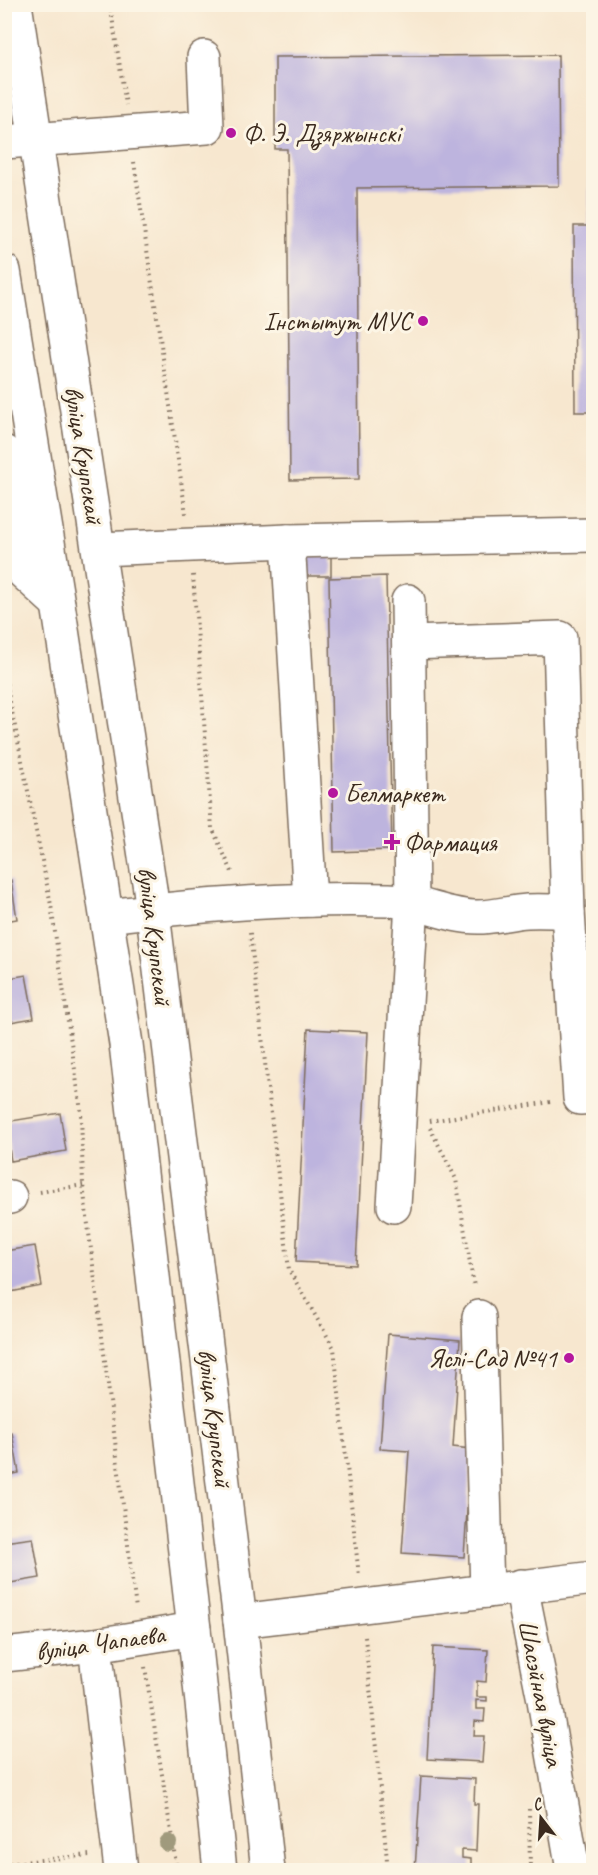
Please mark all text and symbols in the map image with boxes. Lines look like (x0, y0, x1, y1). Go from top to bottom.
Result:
place label: Ф. Э. Дзяржынскі (243, 117, 403, 151)
marker: Ф. Э. Дзяржынскі (224, 126, 238, 140)
place label: Інстытут МУС (264, 305, 414, 338)
marker: Інстытут МУС (416, 314, 430, 328)
street label: вуліца Крупскай (57, 384, 112, 528)
place label: Белмаркет (345, 777, 447, 810)
marker: Белмаркет (326, 786, 340, 800)
place label: Фармация (404, 826, 498, 859)
marker: Фармация (385, 835, 399, 849)
street label: вуліца Крупскай (130, 865, 180, 1009)
place label: Яслі-Сад №41 (428, 1342, 558, 1375)
street label: вуліца Крупскай (190, 1347, 240, 1491)
marker: Яслі-Сад №41 (562, 1351, 576, 1365)
street label: вуліца Чапаева (33, 1617, 168, 1668)
street label: Шасэйная вуліца (511, 1617, 572, 1771)
north arrow (511, 1788, 571, 1848)
text: С (530, 1793, 546, 1815)

